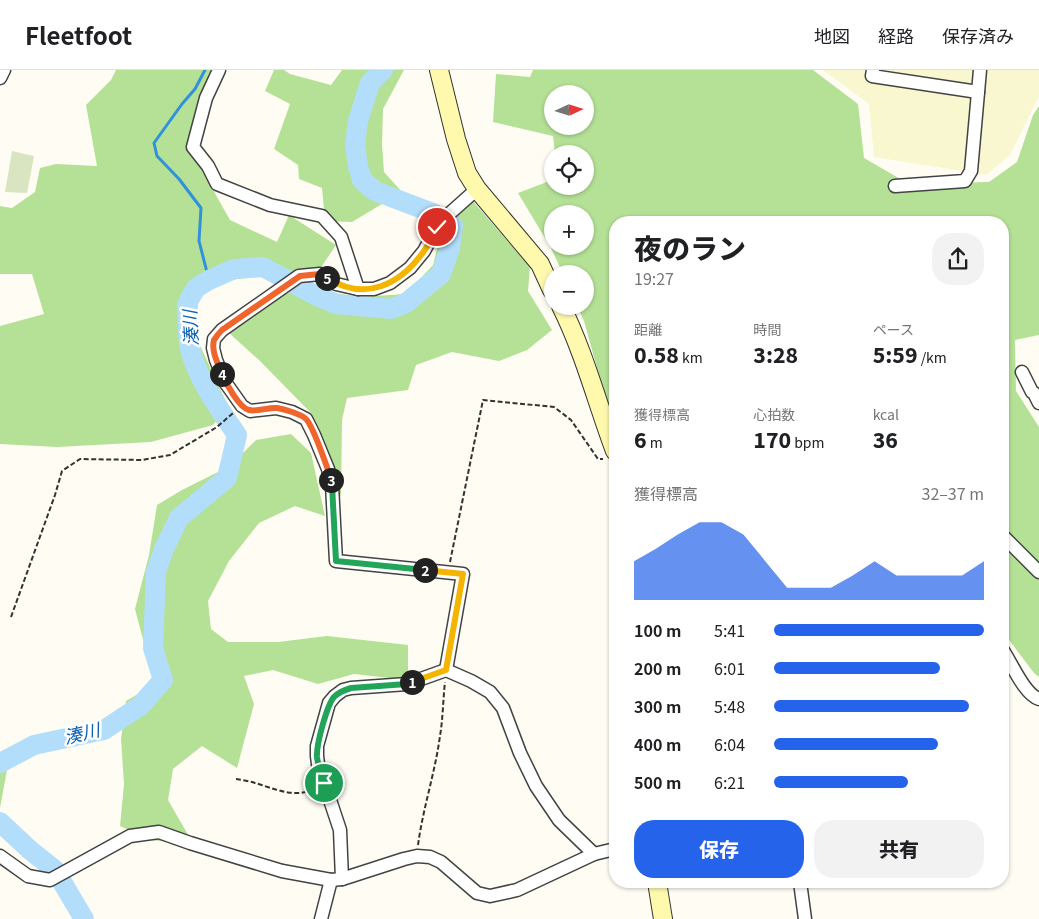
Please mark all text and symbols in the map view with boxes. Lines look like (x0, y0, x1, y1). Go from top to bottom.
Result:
text: Fleetfoot (25, 17, 132, 52)
text: 地図 (814, 22, 850, 48)
text: 経路 (878, 22, 914, 48)
text: 保存済み (942, 22, 1014, 48)
north arrow (544, 85, 594, 135)
map controls (544, 85, 594, 315)
button: locate (544, 145, 594, 195)
button: + (544, 205, 594, 255)
pin (416, 206, 458, 248)
icon: check (423, 213, 451, 241)
text: 夜のラン (634, 227, 746, 267)
button: share (932, 233, 984, 285)
button: − (544, 265, 594, 315)
pin: 5 (314, 266, 340, 290)
text: 19:27 (634, 266, 674, 290)
text: 5 (323, 268, 332, 288)
water label: 湊川 (175, 307, 203, 347)
text: 距離 (634, 319, 662, 339)
text: 時間 (753, 319, 781, 339)
text: ペース (873, 319, 914, 339)
text: 0.58 (634, 339, 679, 369)
text: 3:28 (753, 339, 798, 369)
text: 5:59 (873, 339, 918, 369)
text: km (679, 347, 703, 367)
text: /km (918, 347, 947, 367)
pin: 4 (210, 362, 234, 386)
text: 4 (218, 364, 227, 384)
text: 獲得標高 (634, 404, 690, 424)
text: 心拍数 (753, 404, 795, 424)
text: kcal (873, 404, 899, 424)
text: 6 (634, 424, 647, 454)
text: 170 (753, 424, 791, 454)
text: 36 (873, 424, 898, 454)
text: m (647, 432, 663, 452)
text: bpm (791, 432, 825, 452)
pin: 3 (318, 468, 344, 492)
text: 3 (327, 470, 336, 490)
text: 獲得標高 (634, 481, 698, 505)
text: 32–37 m (922, 481, 984, 505)
pin: 2 (412, 558, 438, 582)
text: 2 (421, 560, 430, 580)
text: 100 m (634, 618, 681, 642)
text: 5:41 (714, 618, 745, 642)
text: 200 m (634, 656, 681, 680)
text: 6:01 (714, 656, 745, 680)
pin: 1 (400, 670, 424, 694)
text: 1 (408, 672, 417, 692)
text: 300 m (634, 694, 681, 718)
text: 5:48 (714, 694, 745, 718)
water label: 湊川 (61, 715, 104, 749)
text: 400 m (634, 732, 681, 756)
text: 6:04 (714, 732, 745, 756)
pin (303, 762, 345, 804)
icon: arrive (310, 769, 338, 797)
text: 500 m (634, 770, 681, 794)
text: 6:21 (714, 770, 745, 794)
button: 保存 (634, 820, 804, 878)
button: 共有 (814, 820, 984, 878)

